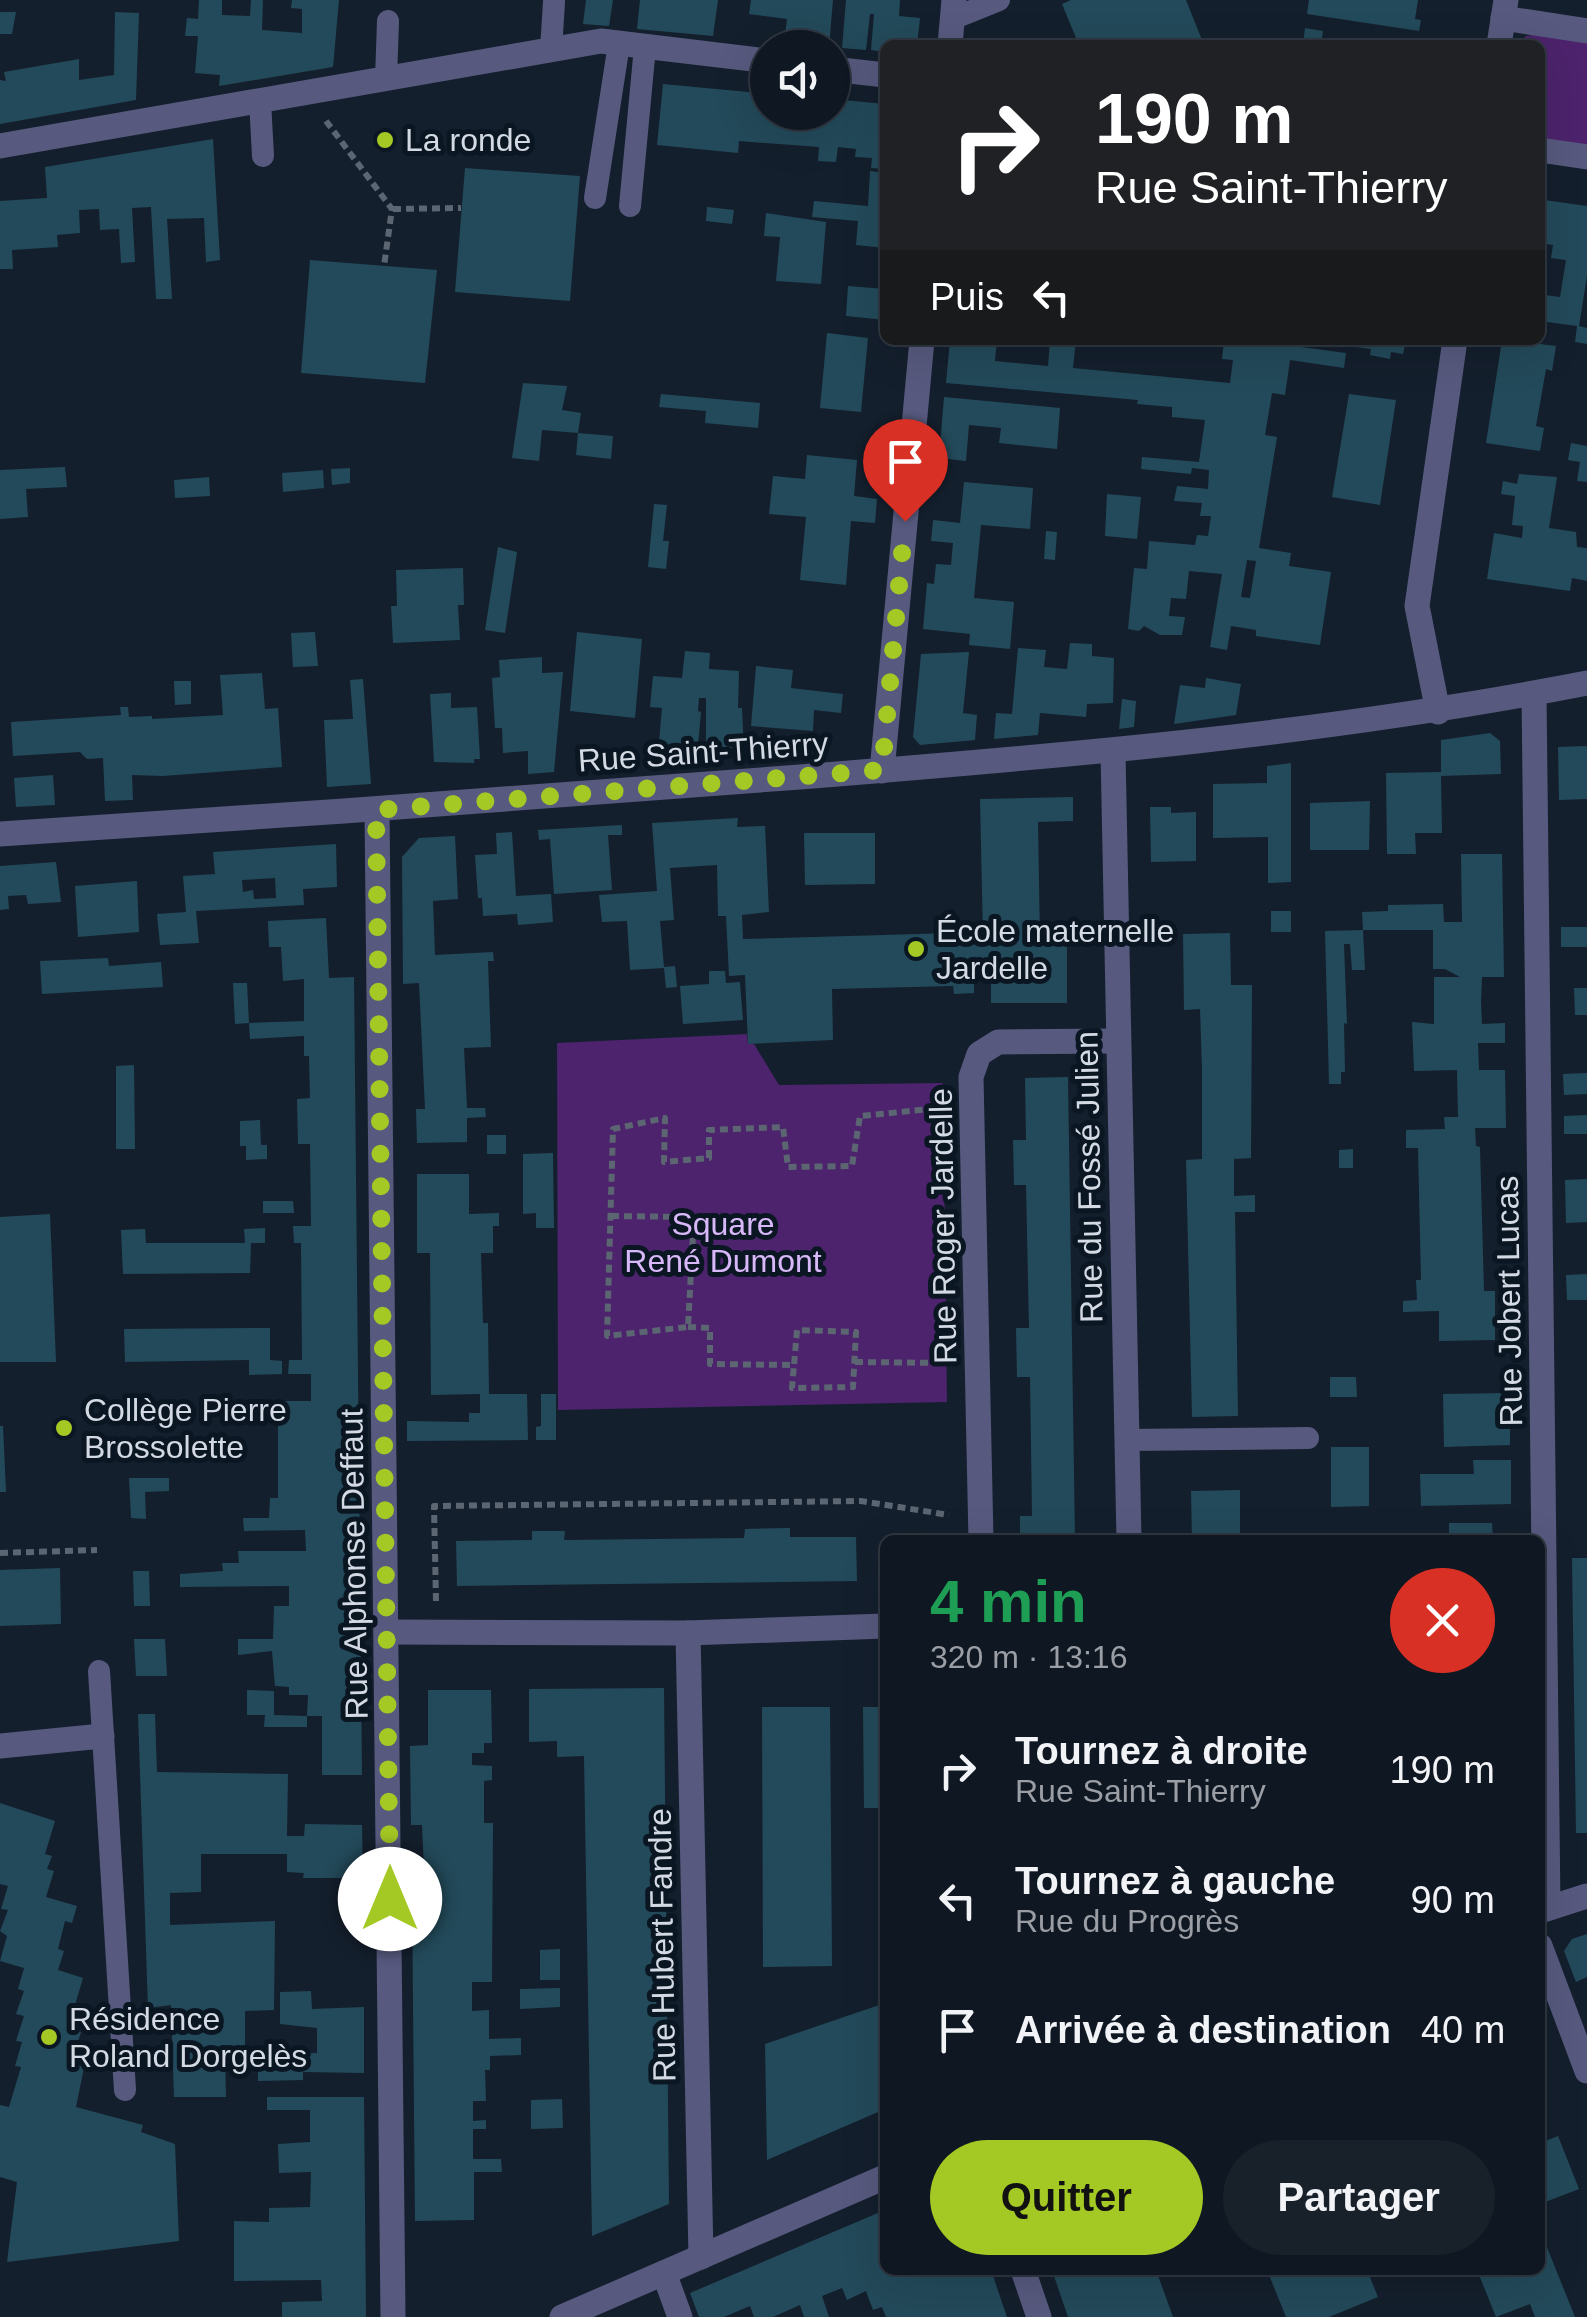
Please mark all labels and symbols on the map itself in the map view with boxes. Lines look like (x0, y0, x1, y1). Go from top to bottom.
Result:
place label: La ronde (405, 122, 531, 158)
marker: La ronde (374, 129, 396, 151)
pin (863, 419, 948, 522)
street label: Rue Saint-Thierry (577, 725, 829, 779)
place label: École maternelle Jardelle (936, 913, 1174, 986)
marker: École maternelle Jardelle (905, 938, 927, 960)
street label: Rue du Fossé Julien (1068, 1031, 1110, 1323)
street label: Rue Roger Jardelle (923, 1088, 963, 1364)
street label: Rue Jobert Lucas (1489, 1175, 1529, 1427)
park label: Square René Dumont (624, 1206, 822, 1279)
place label: Collège Pierre Brossolette (84, 1392, 287, 1465)
street label: Rue Alphonse Deffaut (333, 1408, 375, 1720)
marker: Collège Pierre Brossolette (53, 1417, 75, 1439)
street label: Rue Hubert Fandre (642, 1808, 682, 2082)
position arrow (338, 1847, 442, 1951)
place label: Résidence Roland Dorgelès (69, 2001, 307, 2074)
marker: Résidence Roland Dorgelès (38, 2026, 60, 2048)

